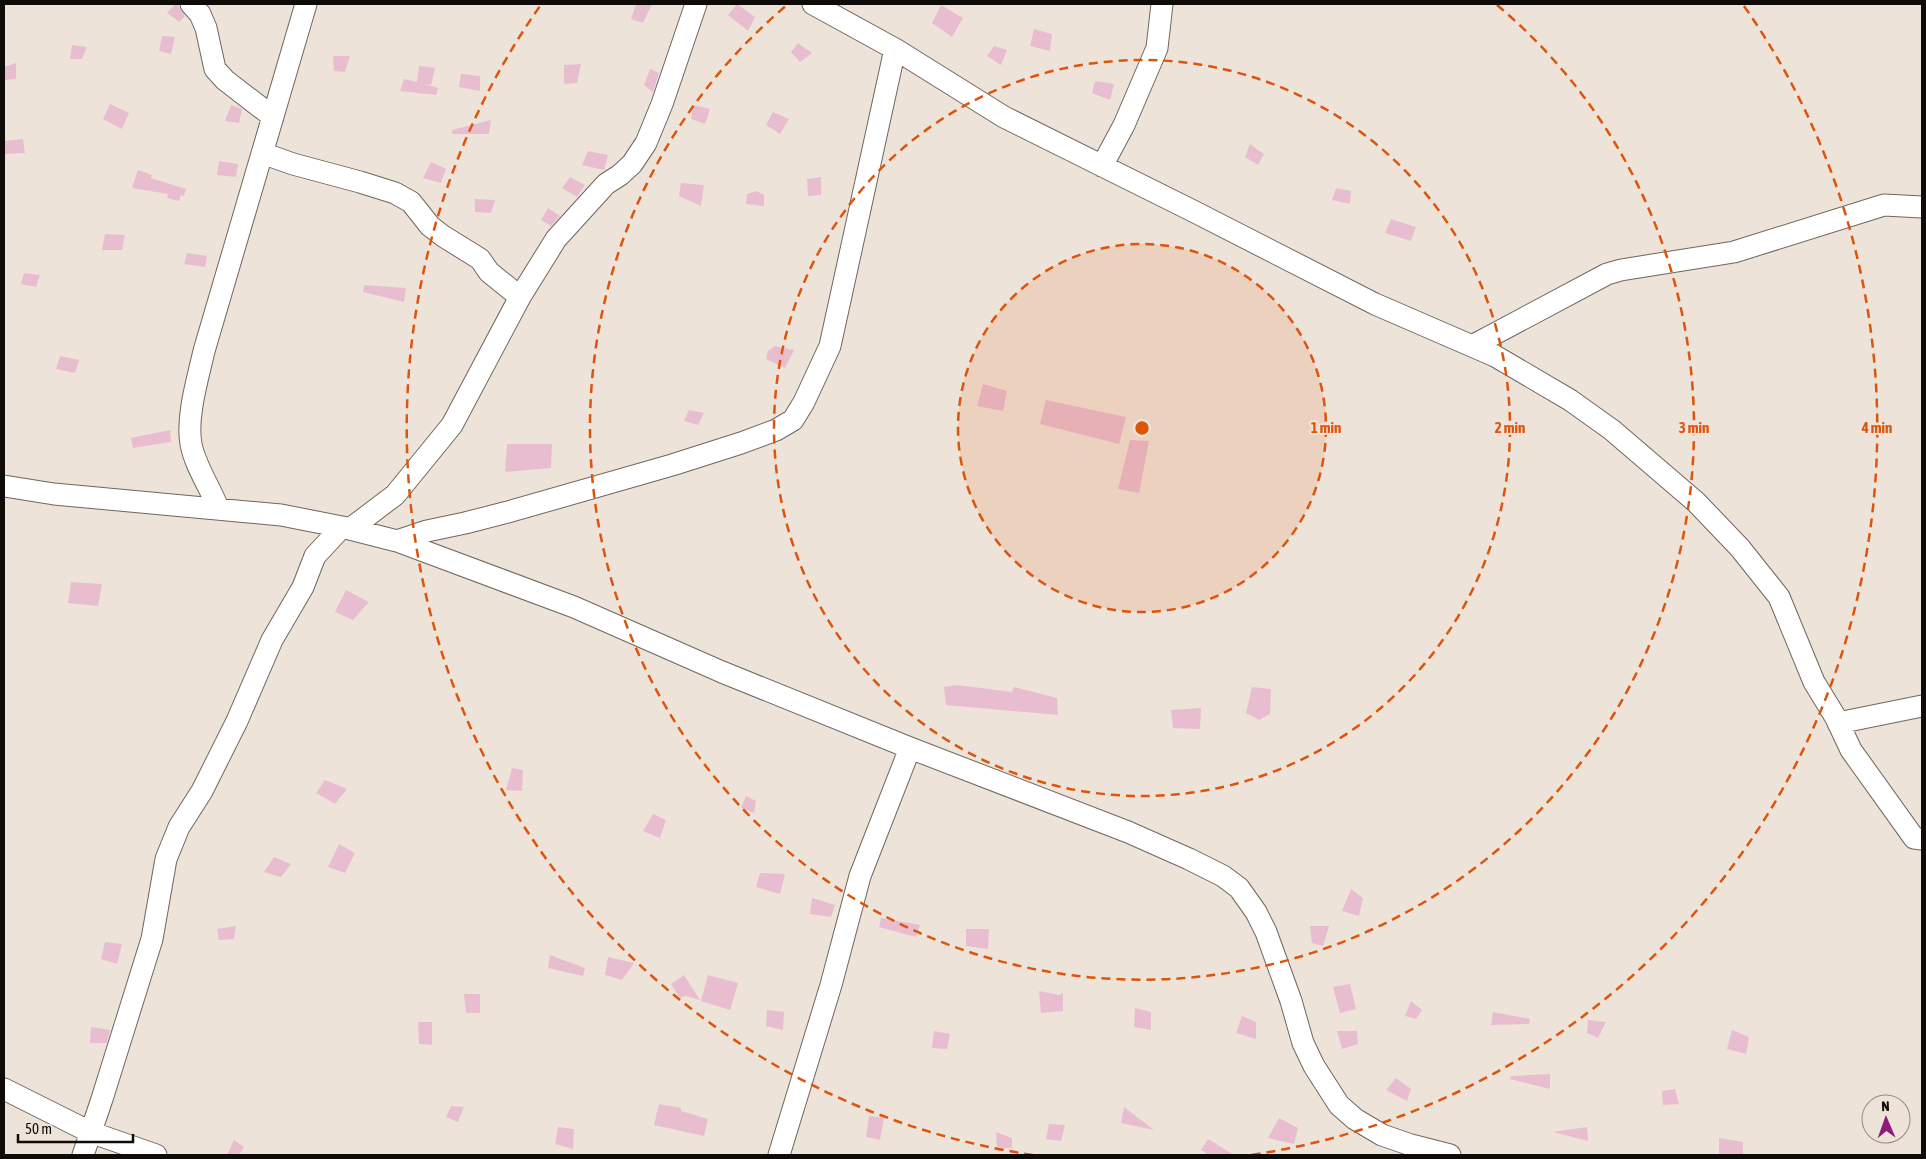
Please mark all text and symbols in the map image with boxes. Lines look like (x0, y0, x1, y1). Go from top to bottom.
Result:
centre of rings (1133, 419, 1151, 437)
text: 1 min (1311, 419, 1341, 436)
text: 2 min (1495, 419, 1525, 436)
text: 3 min (1679, 419, 1709, 436)
text: 4 min (1861, 419, 1892, 436)
north arrow (1861, 1094, 1911, 1144)
text: N (1881, 1098, 1890, 1114)
scale bar (18, 1112, 132, 1144)
text: 50 m (25, 1120, 52, 1137)

